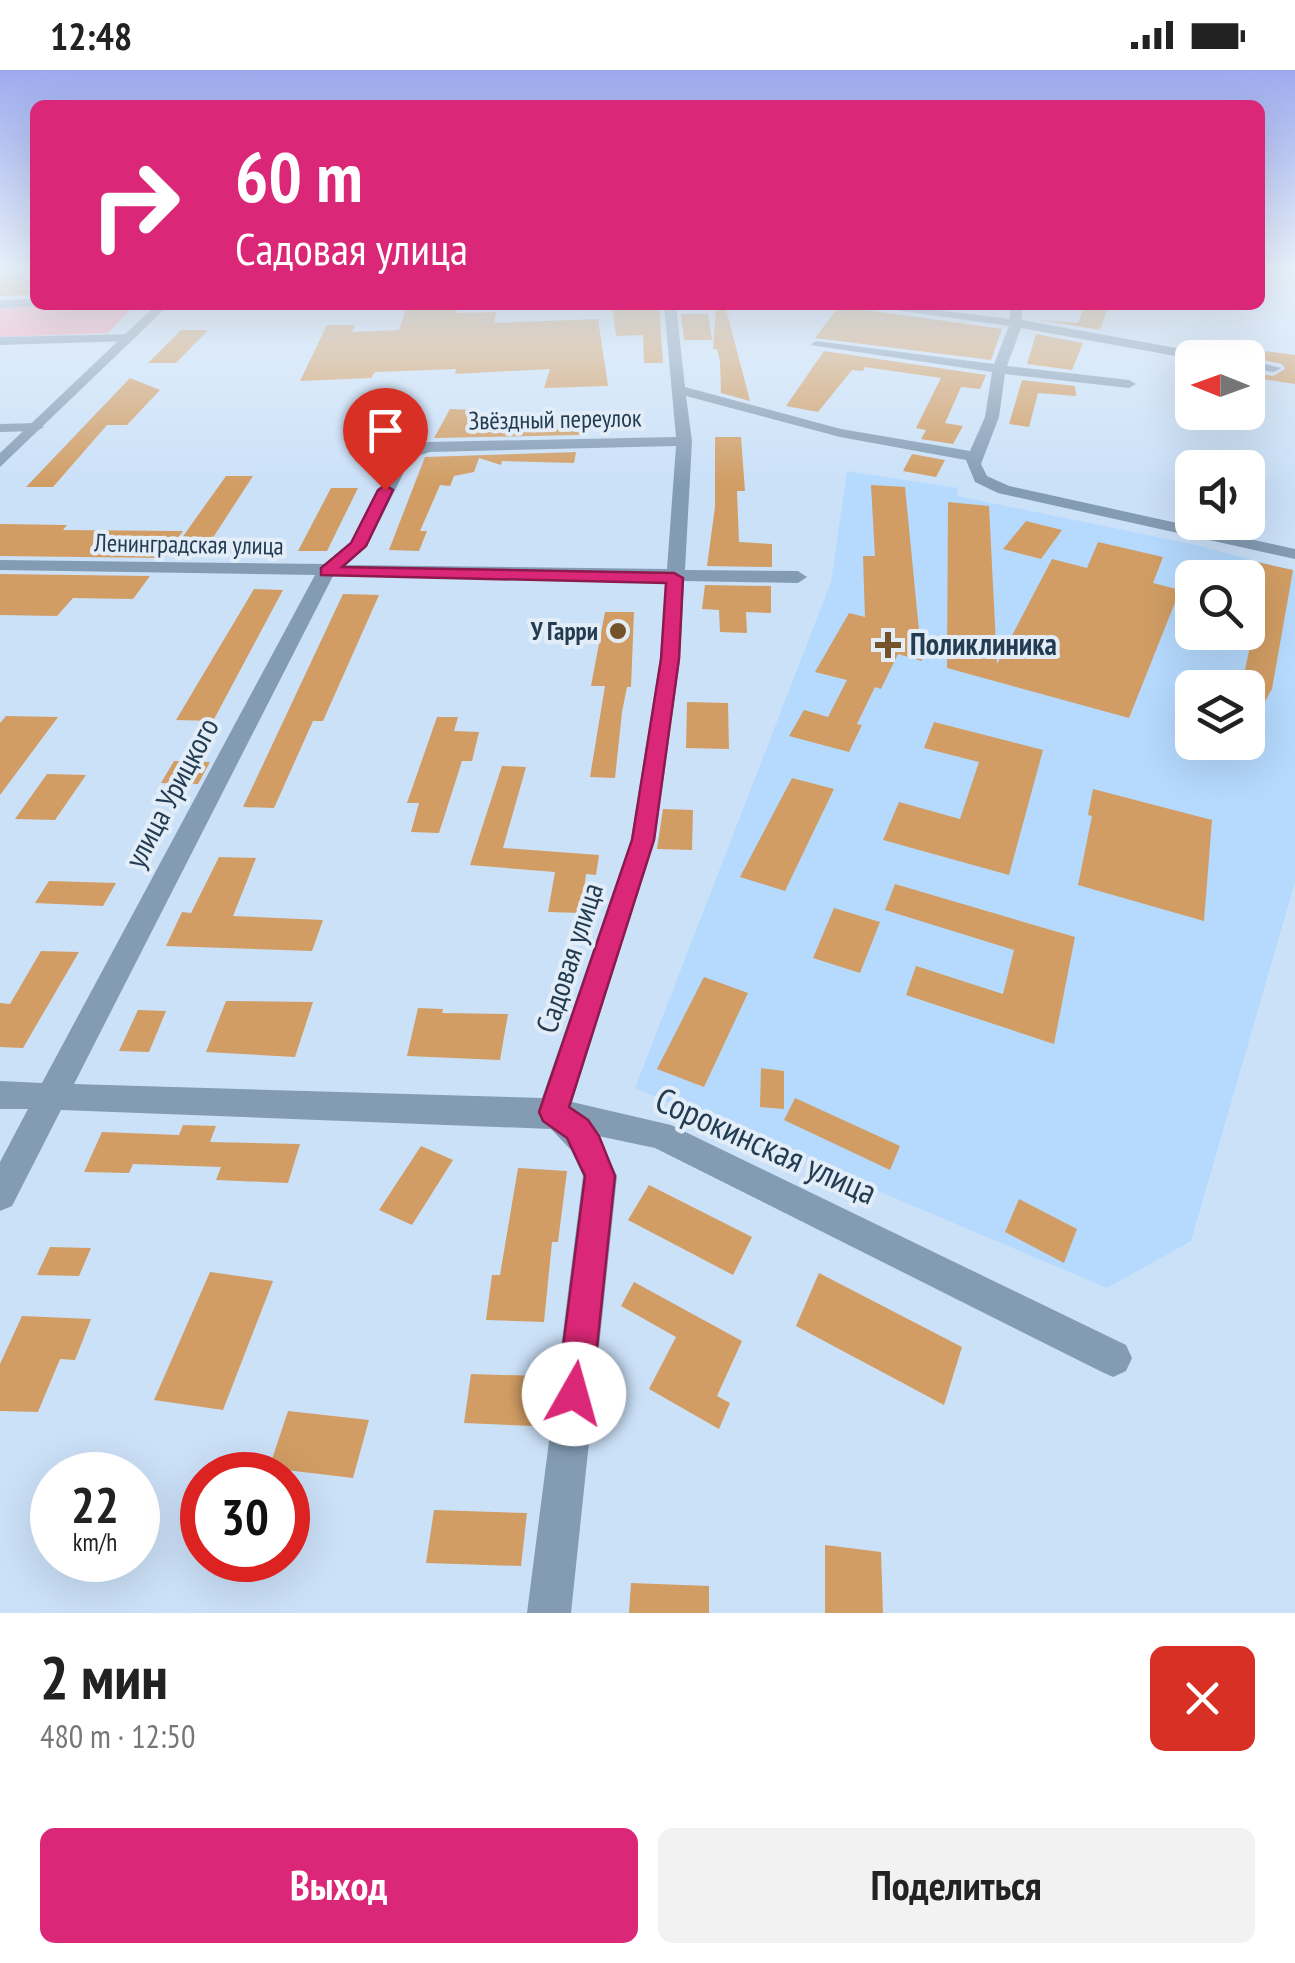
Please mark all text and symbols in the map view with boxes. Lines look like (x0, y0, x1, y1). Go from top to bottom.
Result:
text: 12:48 (50, 11, 132, 60)
text: 60 m (235, 131, 363, 221)
icon: right (70, 140, 200, 270)
text: Садовая улица (235, 219, 468, 277)
north arrow (1175, 340, 1265, 430)
map controls (1175, 340, 1265, 760)
pin (343, 388, 428, 491)
street label: Звёздный переулок (468, 401, 642, 437)
icon: arrive (358, 403, 413, 458)
button: sound (1175, 450, 1265, 540)
street label: Ленинградская улица (93, 526, 284, 562)
button: search (1175, 560, 1265, 650)
place label: У Гарри (530, 615, 598, 647)
marker: У Гарри (607, 620, 629, 642)
place label: Поликлиника (910, 624, 1057, 663)
marker: Поликлиника (875, 632, 901, 658)
button: layers (1175, 670, 1265, 760)
street label: улица Урицкого (115, 710, 227, 874)
street label: Садовая улица (526, 878, 611, 1037)
street label: Сорокинская улица (649, 1076, 884, 1214)
position arrow (522, 1342, 626, 1446)
speed limit sign: 30 (180, 1452, 310, 1582)
text: 22 (71, 1472, 119, 1537)
text: km/h (73, 1526, 117, 1558)
text: 2 мин (40, 1638, 168, 1716)
button: close (1150, 1646, 1255, 1751)
text: 480 m · 12:50 (40, 1715, 195, 1757)
button: Выход (40, 1828, 638, 1943)
button: Поделиться (658, 1828, 1255, 1943)

